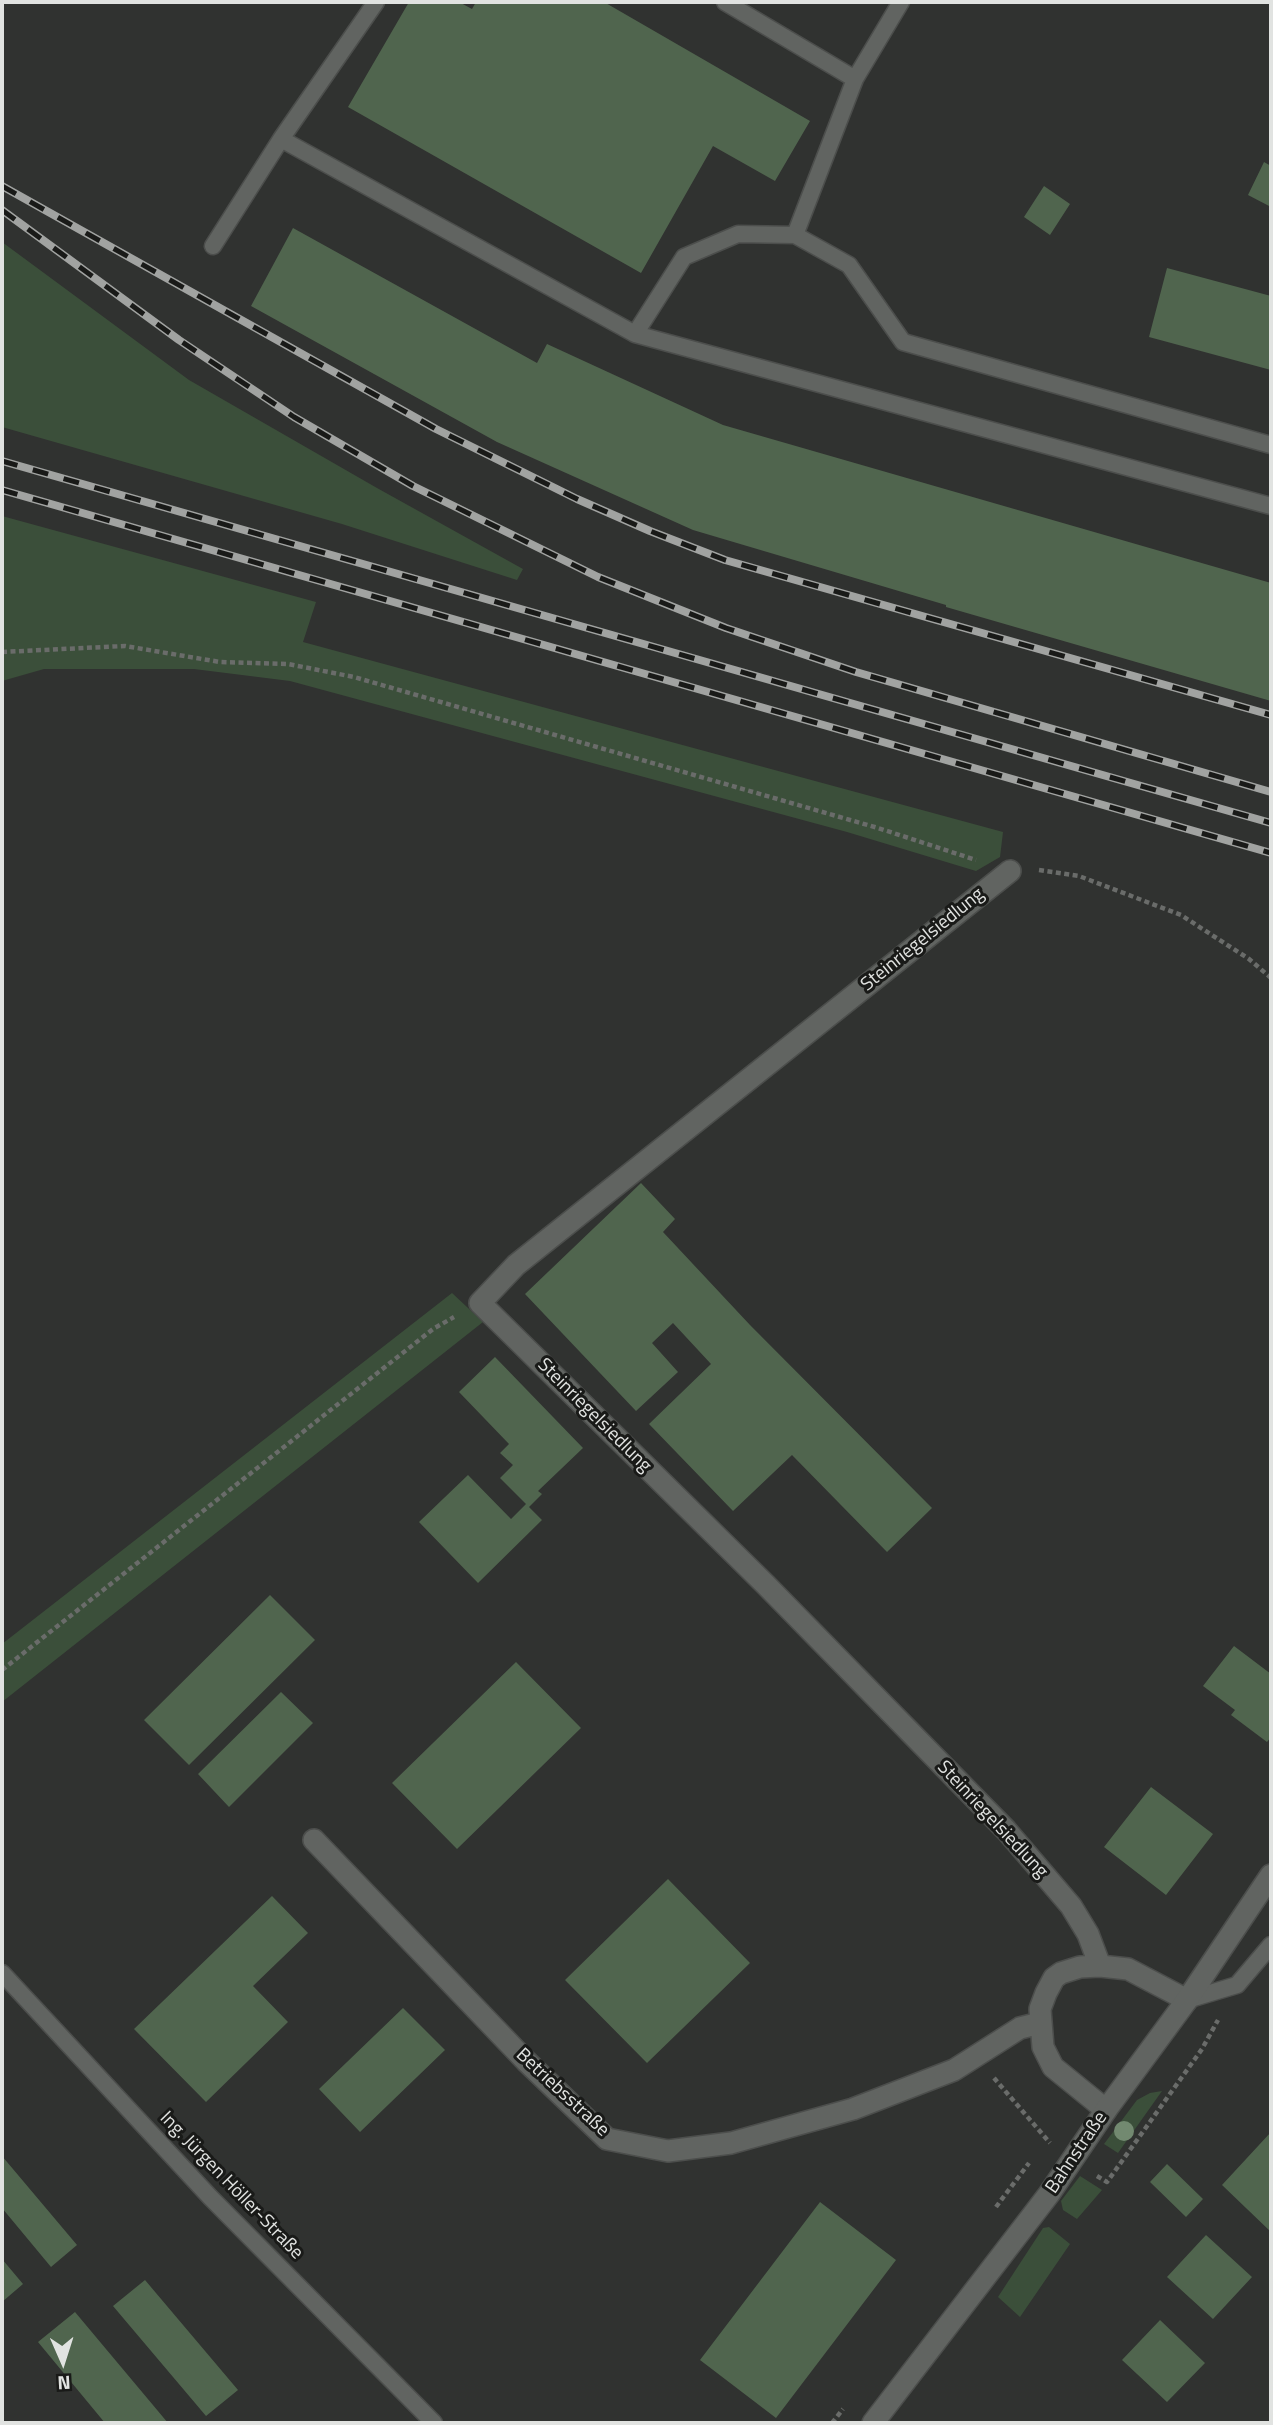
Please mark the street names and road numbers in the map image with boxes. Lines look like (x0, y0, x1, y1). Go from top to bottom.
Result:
street label: Steinriegelsiedlung (857, 883, 989, 997)
street label: Steinriegelsiedlung (532, 1354, 656, 1478)
street label: Steinriegelsiedlung (932, 1757, 1052, 1883)
street label: Betriebsstraße (511, 2044, 613, 2142)
street label: Ing. Jürgen Höller-Straße (154, 2107, 308, 2265)
street label: Bahnstraße (1041, 2108, 1113, 2198)

